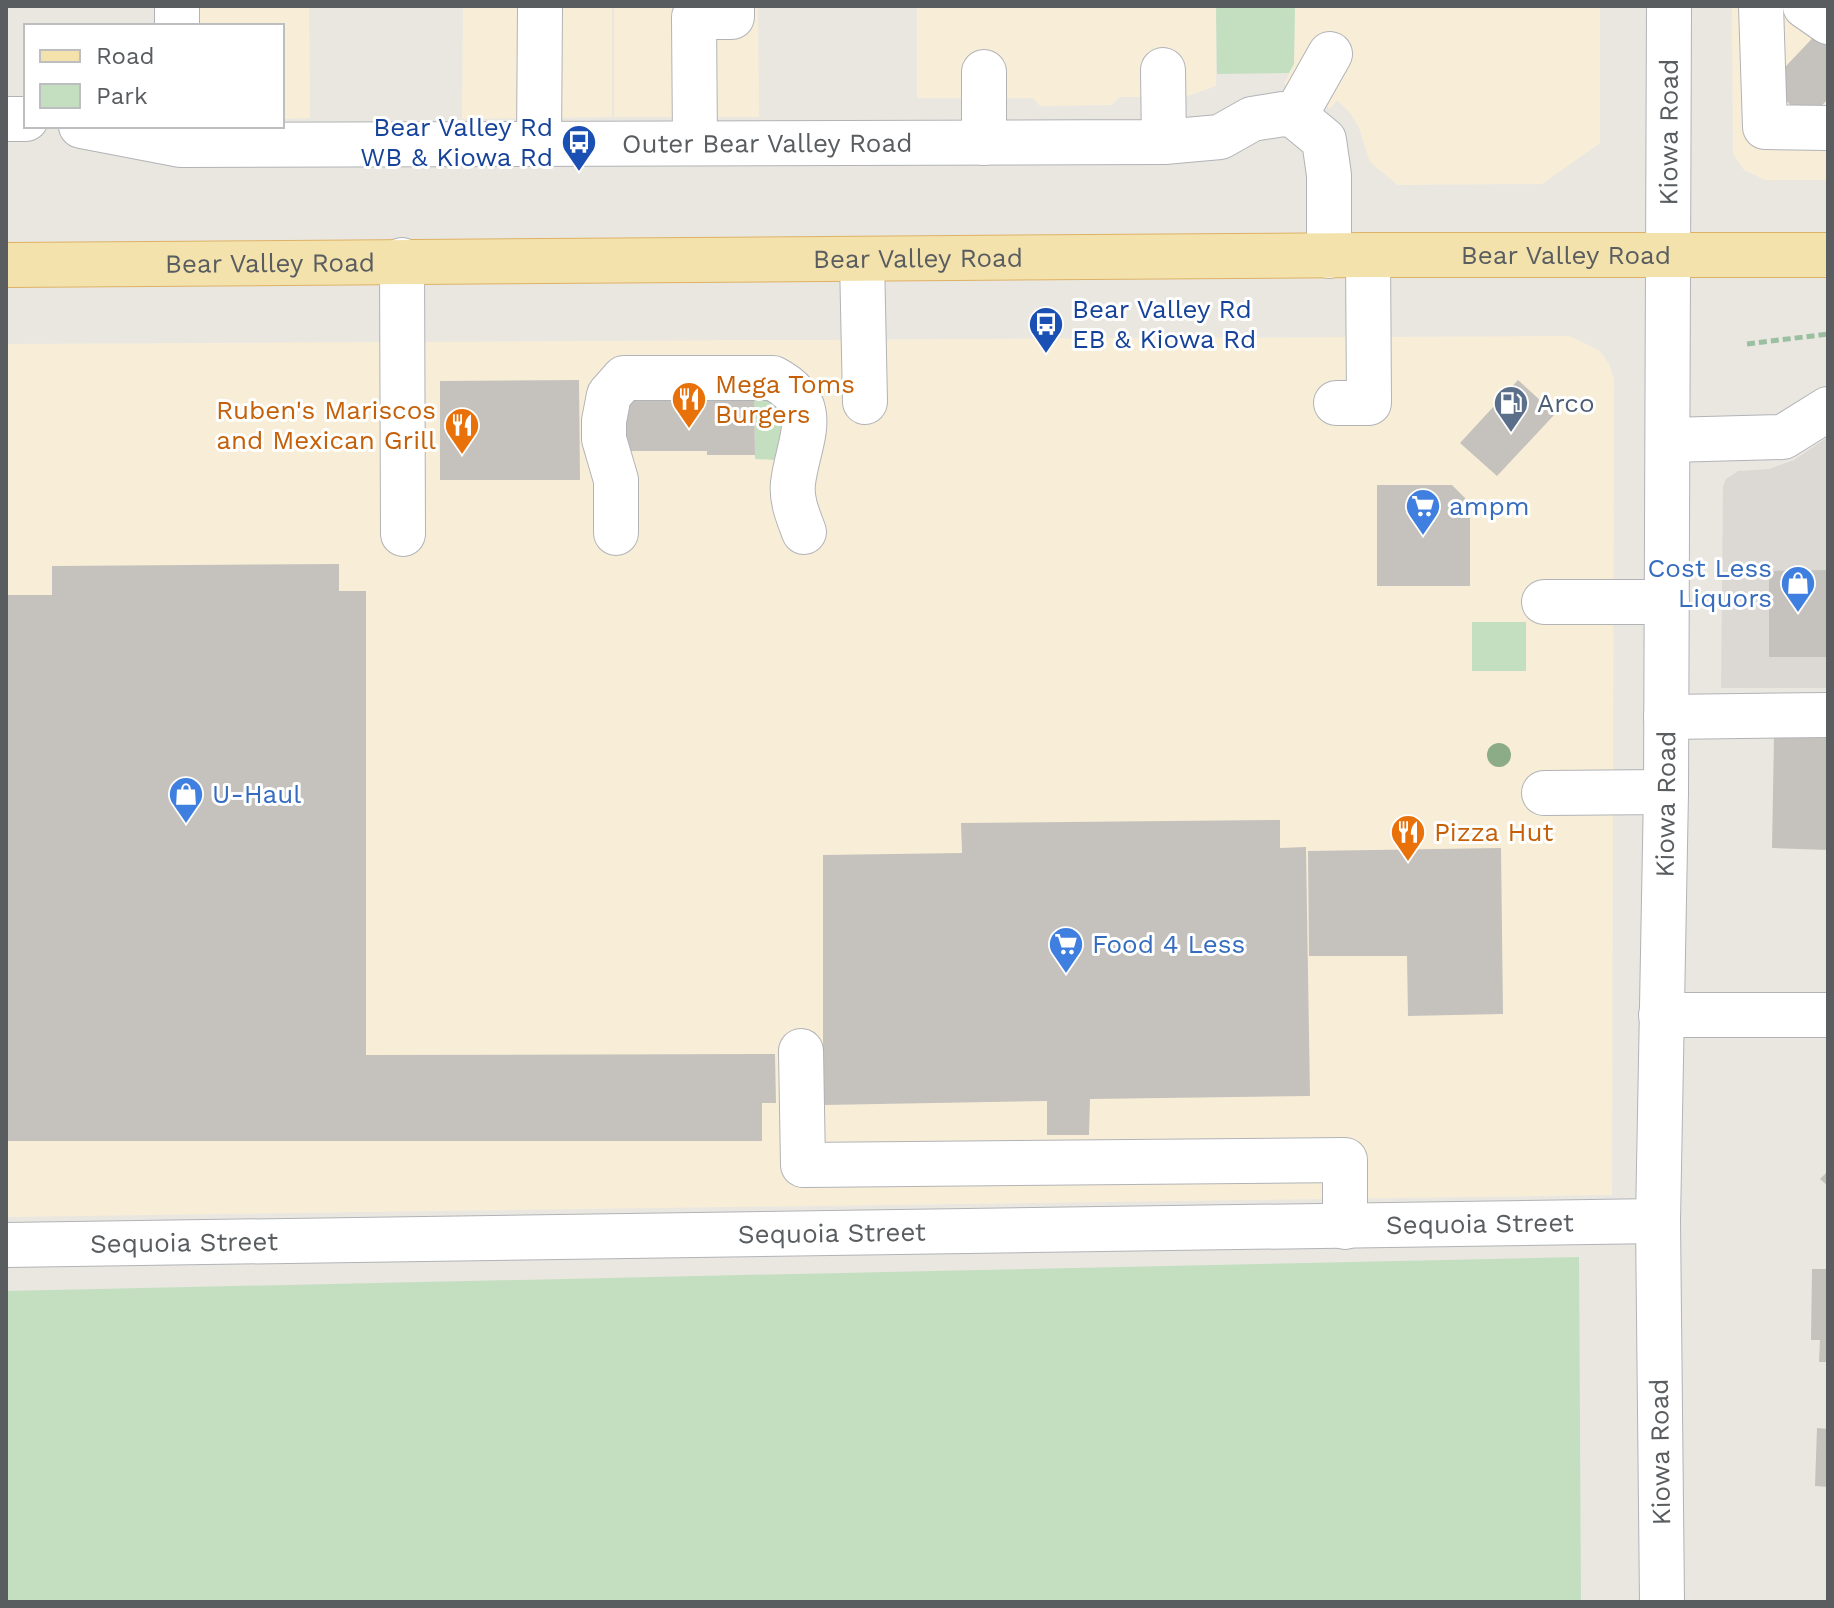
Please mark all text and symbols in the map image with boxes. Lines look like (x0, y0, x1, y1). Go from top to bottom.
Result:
legend (24, 24, 284, 128)
text: Road (96, 42, 155, 70)
street label: Kiowa Road (1653, 58, 1684, 206)
text: Park (96, 82, 148, 110)
place label: Bear Valley Rd WB & Kiowa Rd (360, 112, 553, 172)
bus stop icon: Bear Valley Rd WB & Kiowa Rd (560, 123, 598, 173)
street label: Outer Bear Valley Road (622, 128, 913, 159)
street label: Bear Valley Road (1461, 240, 1671, 270)
street label: Bear Valley Road (813, 243, 1023, 274)
street label: Bear Valley Road (165, 247, 375, 279)
place label: Bear Valley Rd EB & Kiowa Rd (1072, 294, 1256, 354)
bus stop icon: Bear Valley Rd EB & Kiowa Rd (1027, 305, 1065, 355)
place label: Mega Toms Burgers (715, 369, 855, 429)
restaurant icon: Mega Toms Burgers (670, 380, 708, 430)
fuel station icon: Arco (1492, 384, 1530, 434)
place label: Arco (1537, 388, 1595, 418)
place label: Ruben's Mariscos and Mexican Grill (216, 395, 436, 455)
restaurant icon: Ruben's Mariscos and Mexican Grill (443, 406, 481, 456)
supermarket icon: ampm (1404, 487, 1442, 537)
place label: ampm (1449, 491, 1530, 521)
place label: Cost Less Liquors (1648, 553, 1772, 613)
shop icon: Cost Less Liquors (1779, 564, 1817, 614)
street label: Kiowa Road (1649, 730, 1681, 878)
shop icon: U-Haul (167, 775, 205, 825)
place label: U-Haul (212, 779, 301, 809)
restaurant icon: Pizza Hut (1389, 813, 1427, 863)
place label: Pizza Hut (1434, 817, 1553, 847)
supermarket icon: Food 4 Less (1047, 925, 1085, 975)
place label: Food 4 Less (1092, 929, 1245, 959)
street label: Sequoia Street (1386, 1207, 1574, 1240)
street label: Sequoia Street (738, 1217, 926, 1249)
street label: Sequoia Street (90, 1226, 278, 1259)
street label: Kiowa Road (1644, 1378, 1676, 1526)

